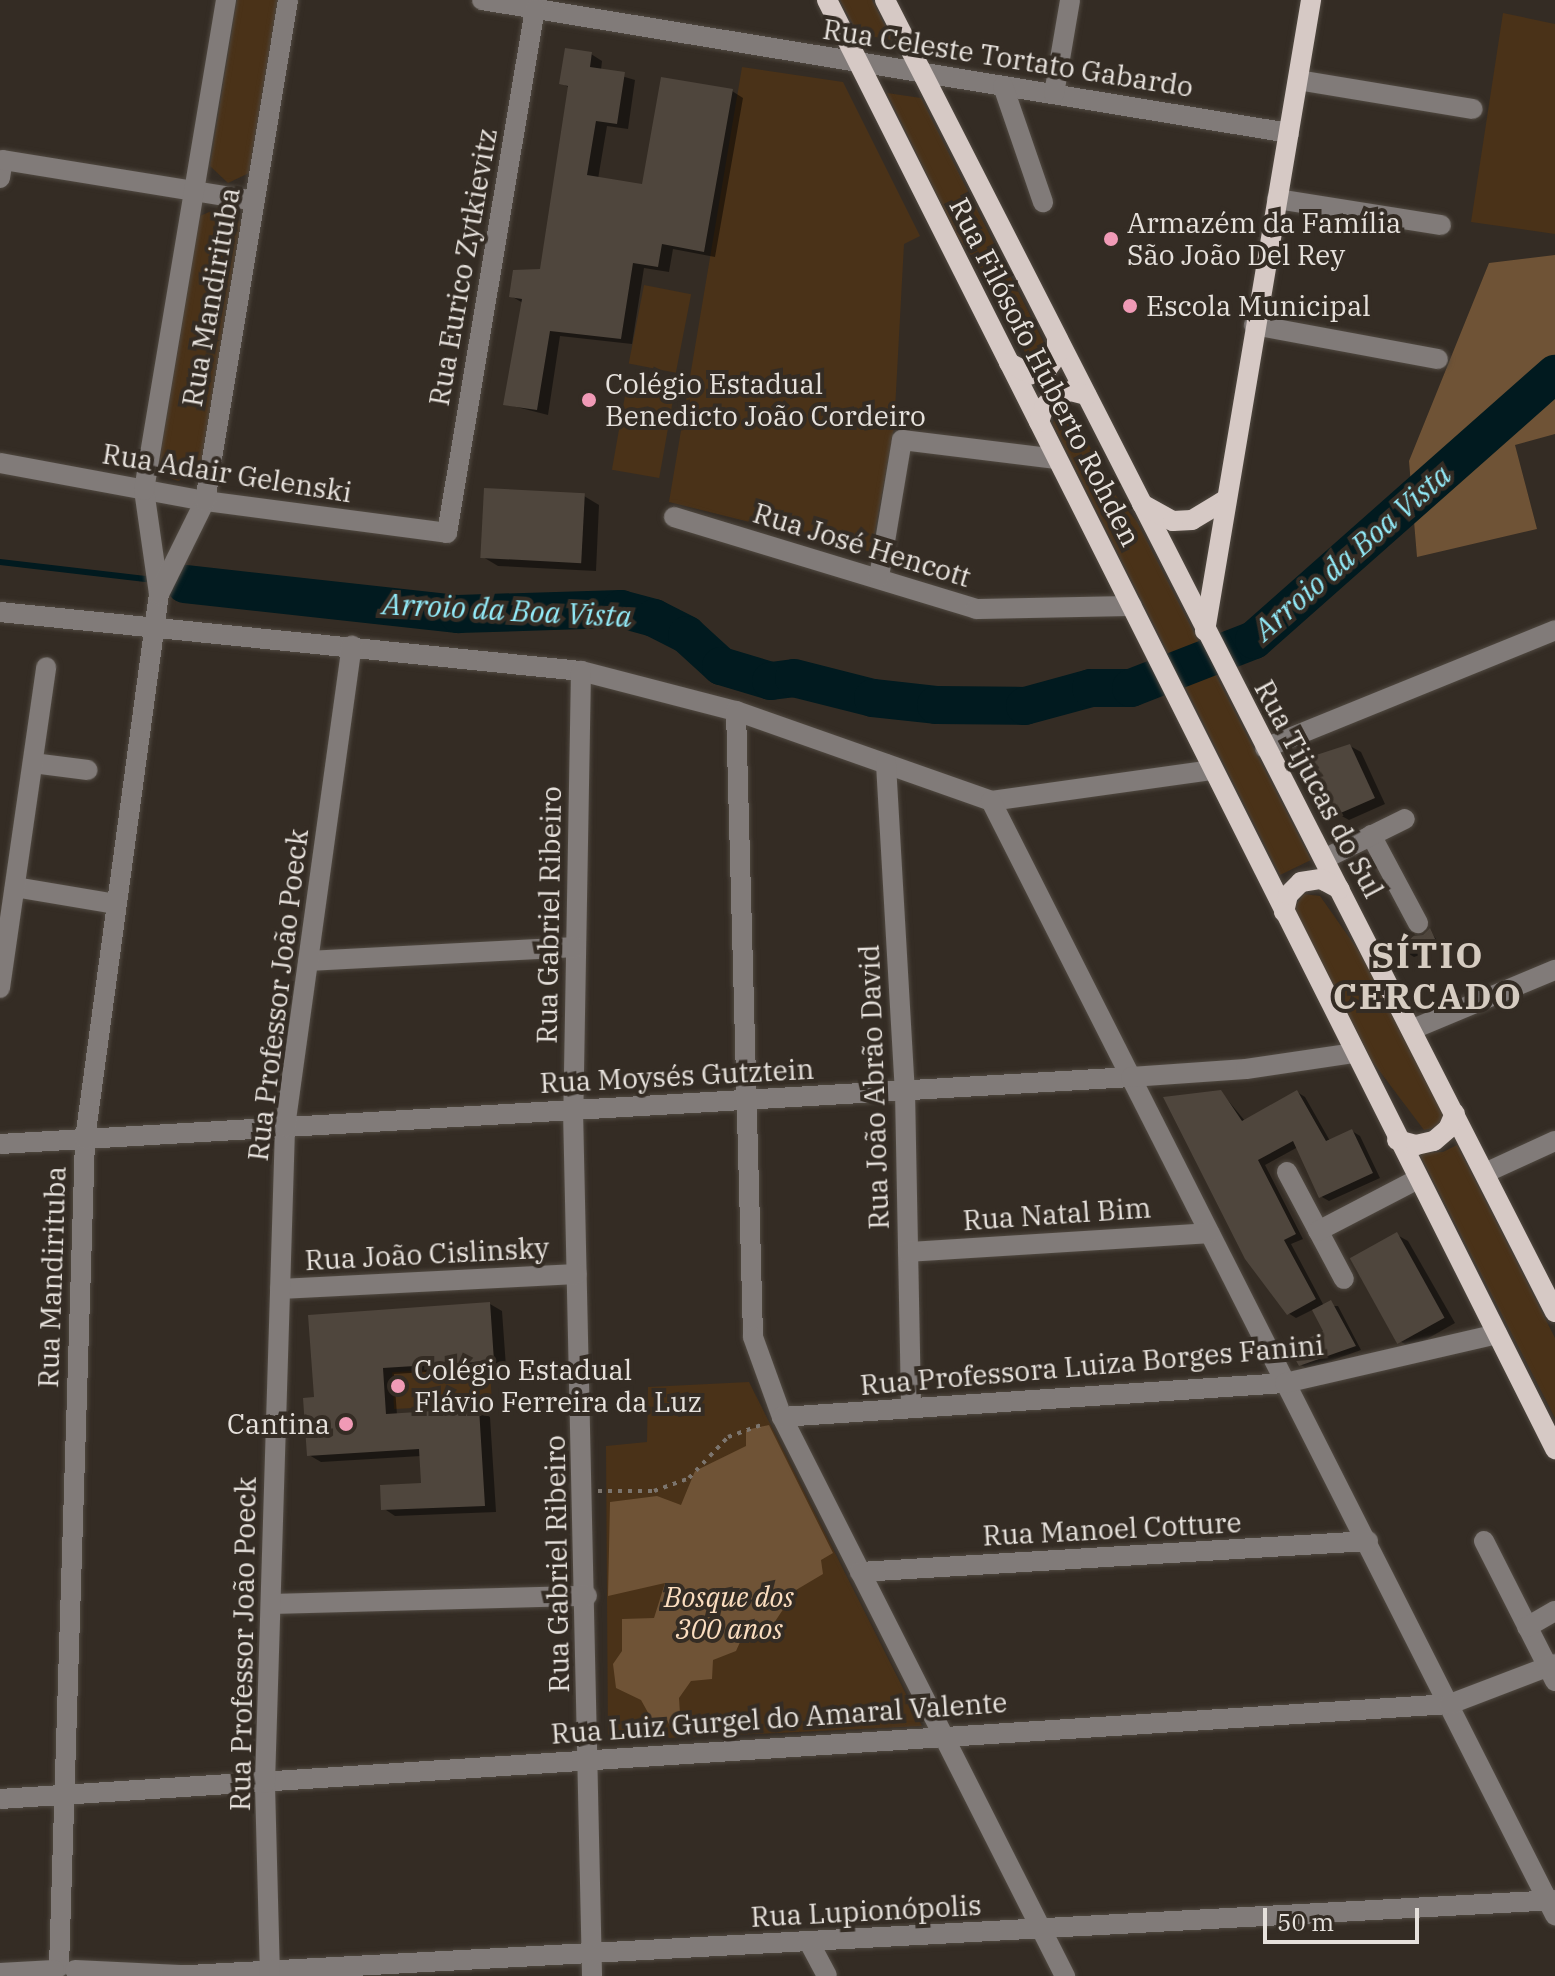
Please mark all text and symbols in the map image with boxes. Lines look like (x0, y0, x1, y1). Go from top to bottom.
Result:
street label: Rua Celeste Tortato Gabardo (820, 12, 1196, 104)
street label: Rua Eurico Zytkievitz (422, 126, 504, 408)
street label: Rua Mandirituba (175, 185, 247, 409)
street label: Rua Filósofo Huberto Rohden (942, 192, 1148, 552)
place label: Armazém da Família São João Del Rey (1127, 206, 1401, 272)
marker: Armazém da Família São João Del Rey (1102, 230, 1120, 248)
place label: Escola Municipal (1146, 289, 1371, 323)
marker: Escola Municipal (1121, 297, 1139, 315)
place label: Colégio Estadual Benedicto João Cordeiro (605, 367, 926, 433)
marker: Colégio Estadual Benedicto João Cordeiro (580, 391, 598, 409)
street label: Rua Adair Gelenski (100, 437, 354, 509)
water label: Arroio da Boa Vista (1246, 456, 1458, 648)
street label: Rua José Hencott (749, 496, 975, 594)
water label: Arroio da Boa Vista (381, 585, 633, 635)
street label: Rua Tijucas do Sul (1247, 674, 1391, 904)
street label: Rua Gabriel Ribeiro (530, 786, 568, 1044)
street label: Rua Professor João Poeck (241, 827, 315, 1163)
district label: SÍTIO CERCADO (1333, 932, 1523, 1017)
street label: Rua João Abrão David (852, 944, 896, 1230)
street label: Rua Moysés Gutztein (539, 1052, 815, 1100)
street label: Rua Mandirituba (31, 1165, 73, 1389)
street label: Rua Natal Bim (962, 1191, 1152, 1237)
street label: Rua João Cislinsky (304, 1231, 550, 1277)
street label: Rua Professora Luiza Borges Fanini (859, 1328, 1325, 1402)
place label: Colégio Estadual Flávio Ferreira da Luz (414, 1353, 702, 1419)
marker: Colégio Estadual Flávio Ferreira da Luz (389, 1377, 407, 1395)
place label: Cantina (227, 1407, 330, 1441)
marker: Cantina (337, 1415, 355, 1433)
street label: Rua Gabriel Ribeiro (538, 1435, 576, 1693)
street label: Rua Professor João Poeck (223, 1477, 263, 1811)
street label: Rua Manoel Cotture (982, 1505, 1242, 1553)
park label: Bosque dos 300 anos (664, 1580, 794, 1646)
street label: Rua Luiz Gurgel do Amaral Valente (550, 1685, 1008, 1751)
street label: Rua Lupionópolis (750, 1888, 982, 1934)
scale bar (1267, 1892, 1423, 1942)
text: 50 m (1277, 1906, 1334, 1938)

